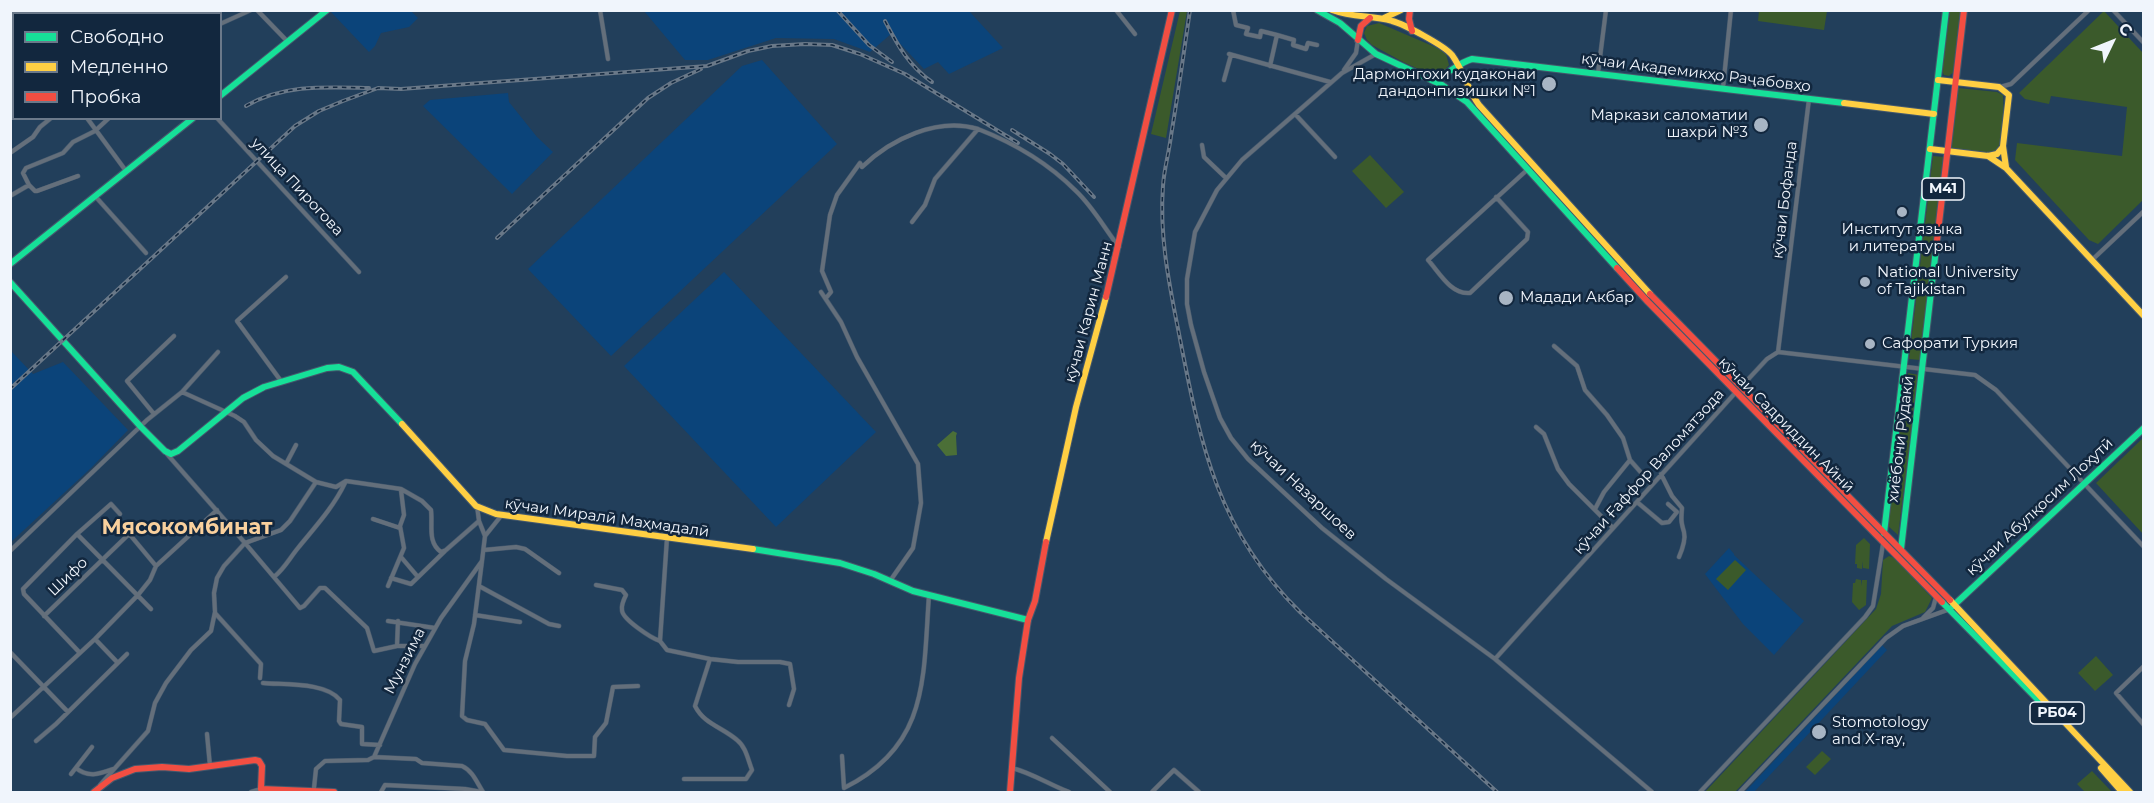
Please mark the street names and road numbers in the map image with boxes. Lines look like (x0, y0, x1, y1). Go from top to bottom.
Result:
street label: кӯчаи Академикҳо Раҷабовҳо (1580, 50, 1812, 96)
street label: улица Пирогова (247, 134, 347, 240)
street label: кӯчаи Бофанда (1769, 140, 1801, 260)
road number: M41 (1922, 178, 1964, 200)
street label: кӯчаи Карин Манн (1061, 239, 1117, 385)
street label: кӯчаи Садриддин Айнӣ (1714, 353, 1858, 497)
street label: хиёбони Рӯдакӣ (1884, 375, 1918, 503)
street label: кӯчаи Ғаффор Валоматзода (1570, 386, 1728, 558)
street label: кӯчаи Абулқосим Лоҳутӣ (1963, 434, 2117, 580)
street label: кӯчаи Назаршоев (1246, 436, 1360, 544)
street label: кӯчаи Миралӣ Маҳмадалӣ (504, 495, 710, 541)
street label: Шифо (44, 554, 92, 600)
street label: Мунзима (381, 625, 429, 697)
road number: РБ04 (2030, 702, 2084, 724)

